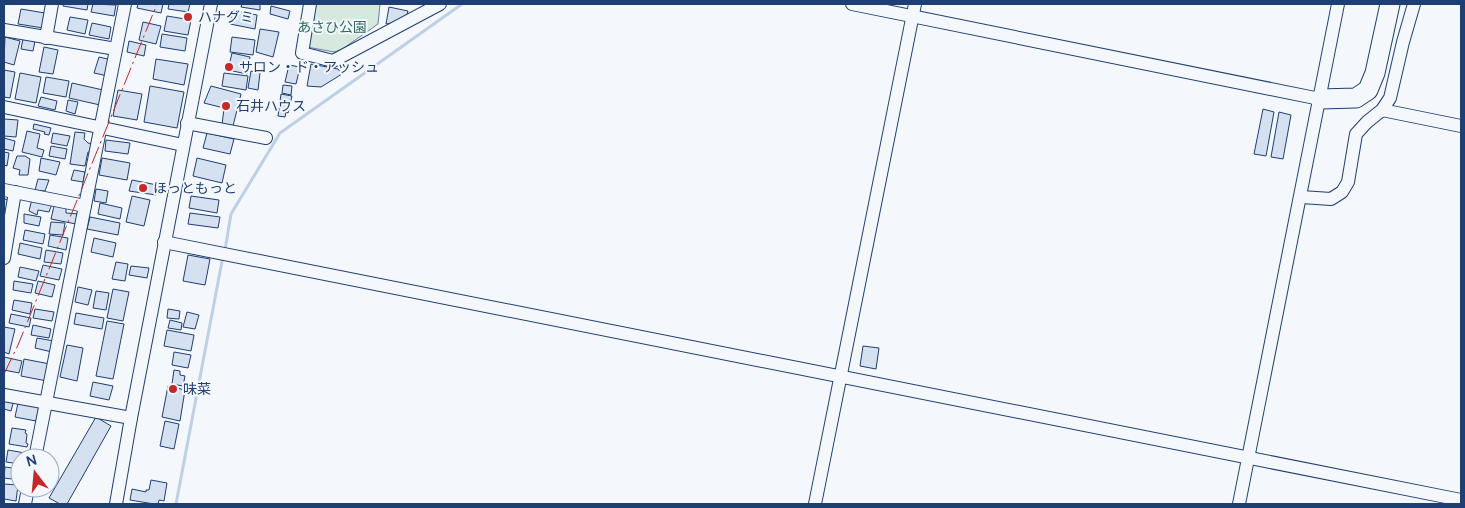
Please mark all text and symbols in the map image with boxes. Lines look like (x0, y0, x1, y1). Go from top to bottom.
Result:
place label: ハナグミ (198, 7, 254, 26)
marker: ハナグミ (182, 11, 194, 23)
park label: あさひ公園 (297, 17, 367, 36)
place label: サロン・ド・アッシュ (239, 57, 379, 76)
marker: サロン・ド・アッシュ (223, 61, 235, 73)
place label: 石井ハウス (236, 96, 306, 115)
marker: 石井ハウス (220, 100, 232, 112)
place label: ほっともっと (153, 178, 237, 197)
marker: ほっともっと (137, 182, 149, 194)
place label: 味菜 (183, 379, 211, 398)
marker: 味菜 (167, 383, 179, 395)
north arrow (10, 448, 60, 498)
text: N (24, 450, 39, 471)

